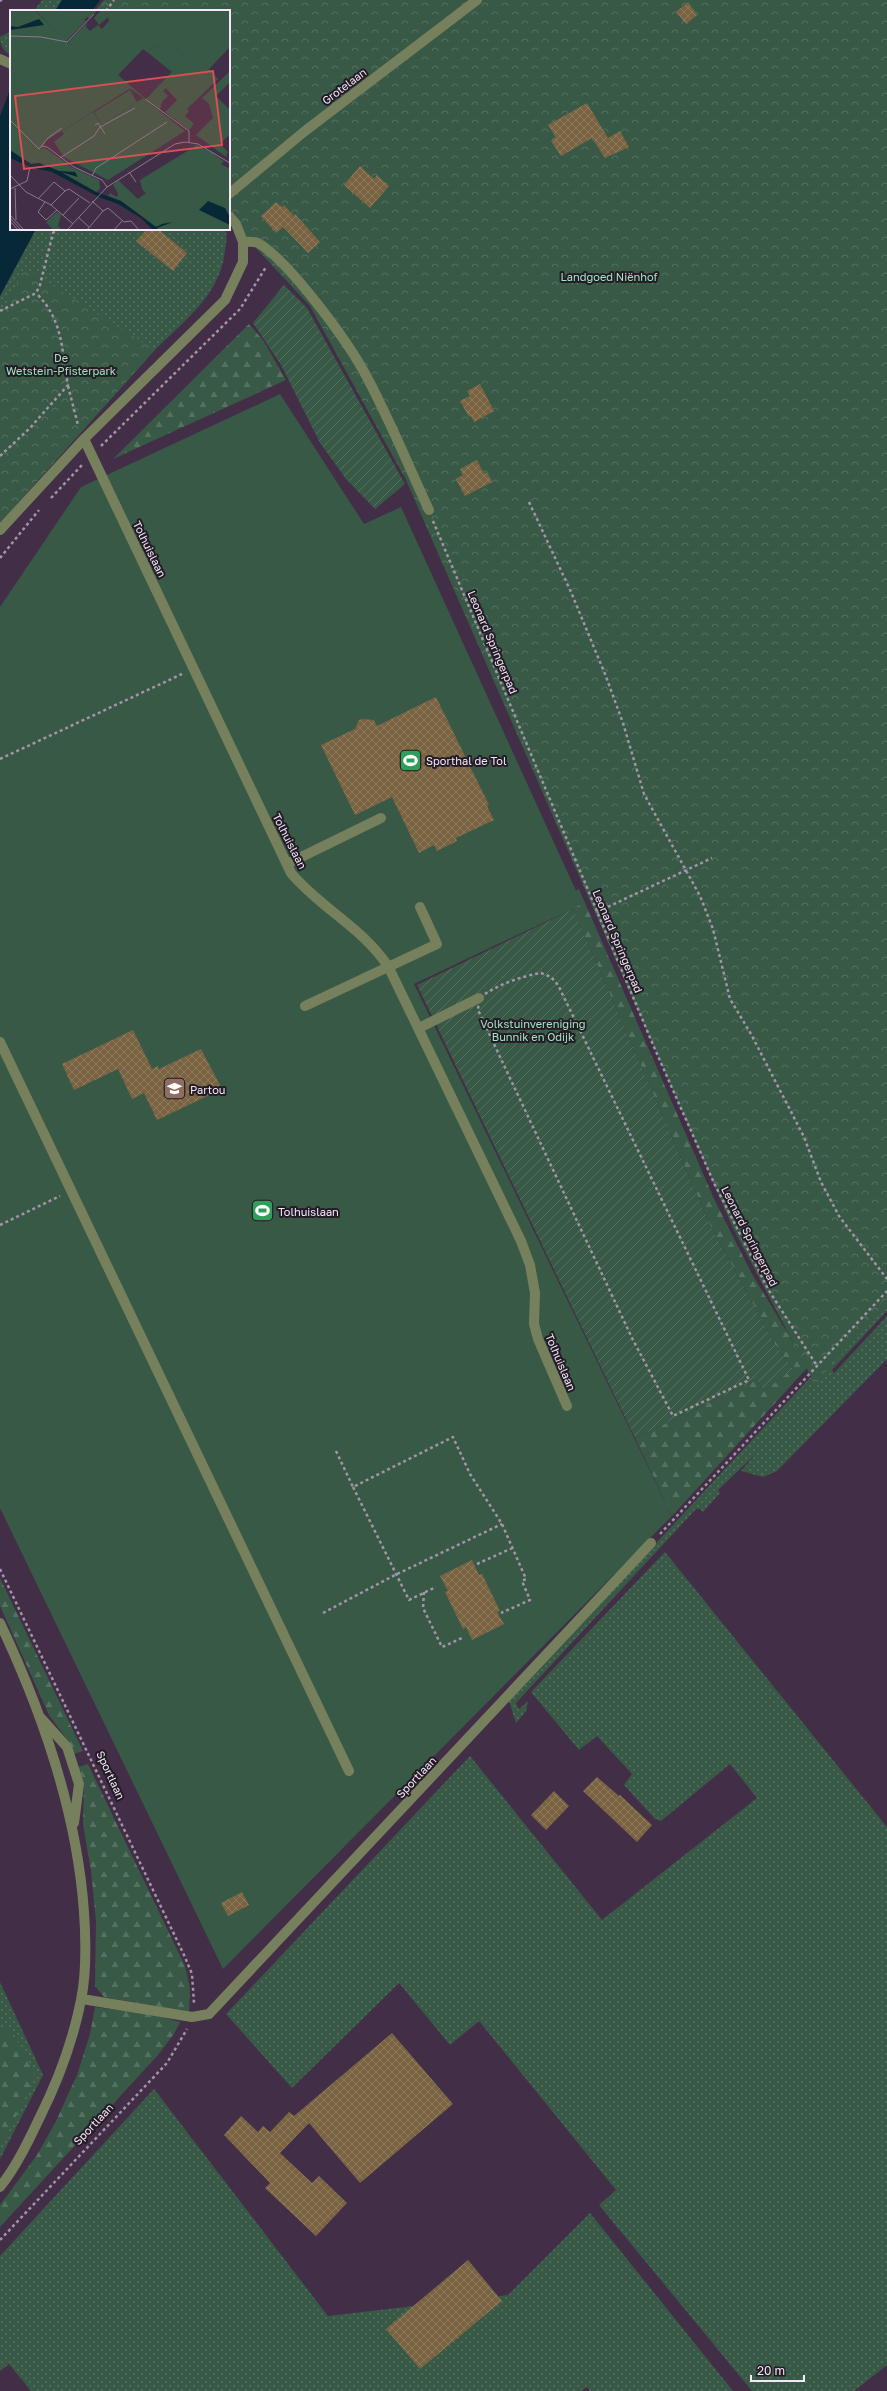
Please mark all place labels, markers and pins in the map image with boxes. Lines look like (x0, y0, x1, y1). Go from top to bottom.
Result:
sports icon: Sporthal de Tol (398, 747, 424, 773)
place label: Sporthal de Tol (426, 754, 507, 767)
school or university icon: Partou (162, 1076, 188, 1102)
place label: Partou (190, 1083, 225, 1096)
sports icon: Tolhuislaan (249, 1198, 275, 1224)
place label: Tolhuislaan (278, 1205, 339, 1218)

